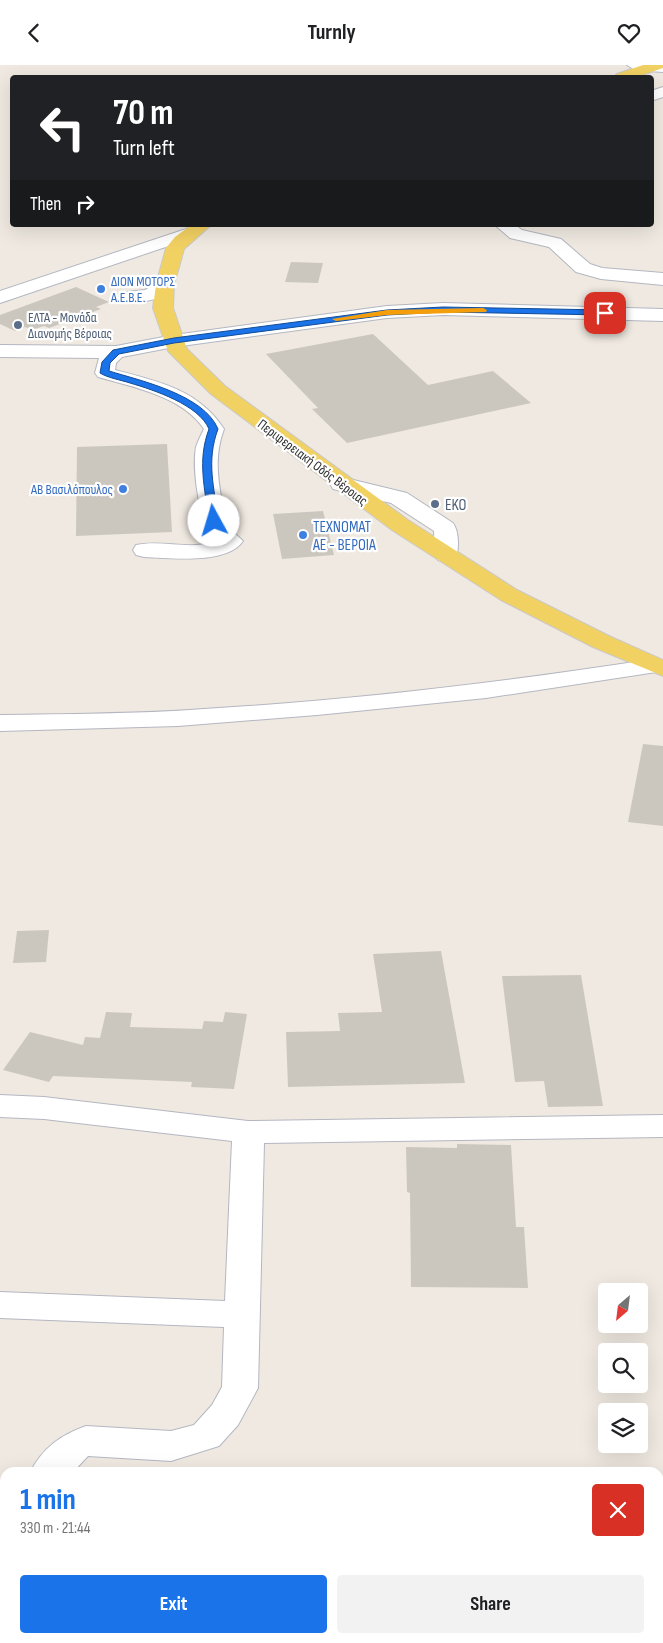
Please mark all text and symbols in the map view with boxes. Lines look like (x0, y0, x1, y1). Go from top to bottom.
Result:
icon: back (20, 19, 48, 47)
text: Turnly (307, 19, 356, 46)
icon: heart (615, 19, 643, 47)
text: 70 m (113, 92, 173, 135)
icon: left (30, 95, 95, 160)
text: Turn left (113, 135, 175, 162)
icon: right (71, 190, 99, 218)
text: Then (30, 193, 61, 216)
place label: ΔΙΟΝ ΜΟΤΟΡΣ Α.Ε.Β.Ε. (110, 273, 175, 306)
marker: ΔΙΟΝ ΜΟΤΟΡΣ Α.Ε.Β.Ε. (95, 283, 107, 295)
pin (584, 292, 626, 334)
icon: arrive (591, 299, 619, 327)
place label: ΕΛΤΑ - Μονάδα Διανομής Βέροιας (28, 309, 112, 342)
marker: ΕΛΤΑ - Μονάδα Διανομής Βέροιας (12, 319, 24, 331)
street label: Περιφερειακή Οδός Βέροιας (254, 416, 371, 509)
place label: ΑΒ Βασιλόπουλος (30, 481, 113, 498)
marker: ΑΒ Βασιλόπουλος (117, 483, 129, 495)
position arrow (187, 494, 239, 546)
place label: EKO (445, 496, 467, 515)
marker: EKO (429, 498, 441, 510)
place label: ΤΕΧΝΟΜΑΤ ΑΕ - ΒΕΡΟΙΑ (312, 518, 376, 555)
marker: ΤΕΧΝΟΜΑΤ ΑΕ - ΒΕΡΟΙΑ (297, 529, 309, 541)
north arrow (598, 1283, 648, 1333)
map controls (598, 1283, 648, 1453)
button: search (598, 1343, 648, 1393)
button: layers (598, 1403, 648, 1453)
text: 1 min (20, 1482, 76, 1518)
button: close (592, 1484, 644, 1536)
text: 330 m · 21:44 (20, 1519, 90, 1538)
button: Exit (20, 1575, 327, 1633)
button: Share (337, 1575, 644, 1633)

